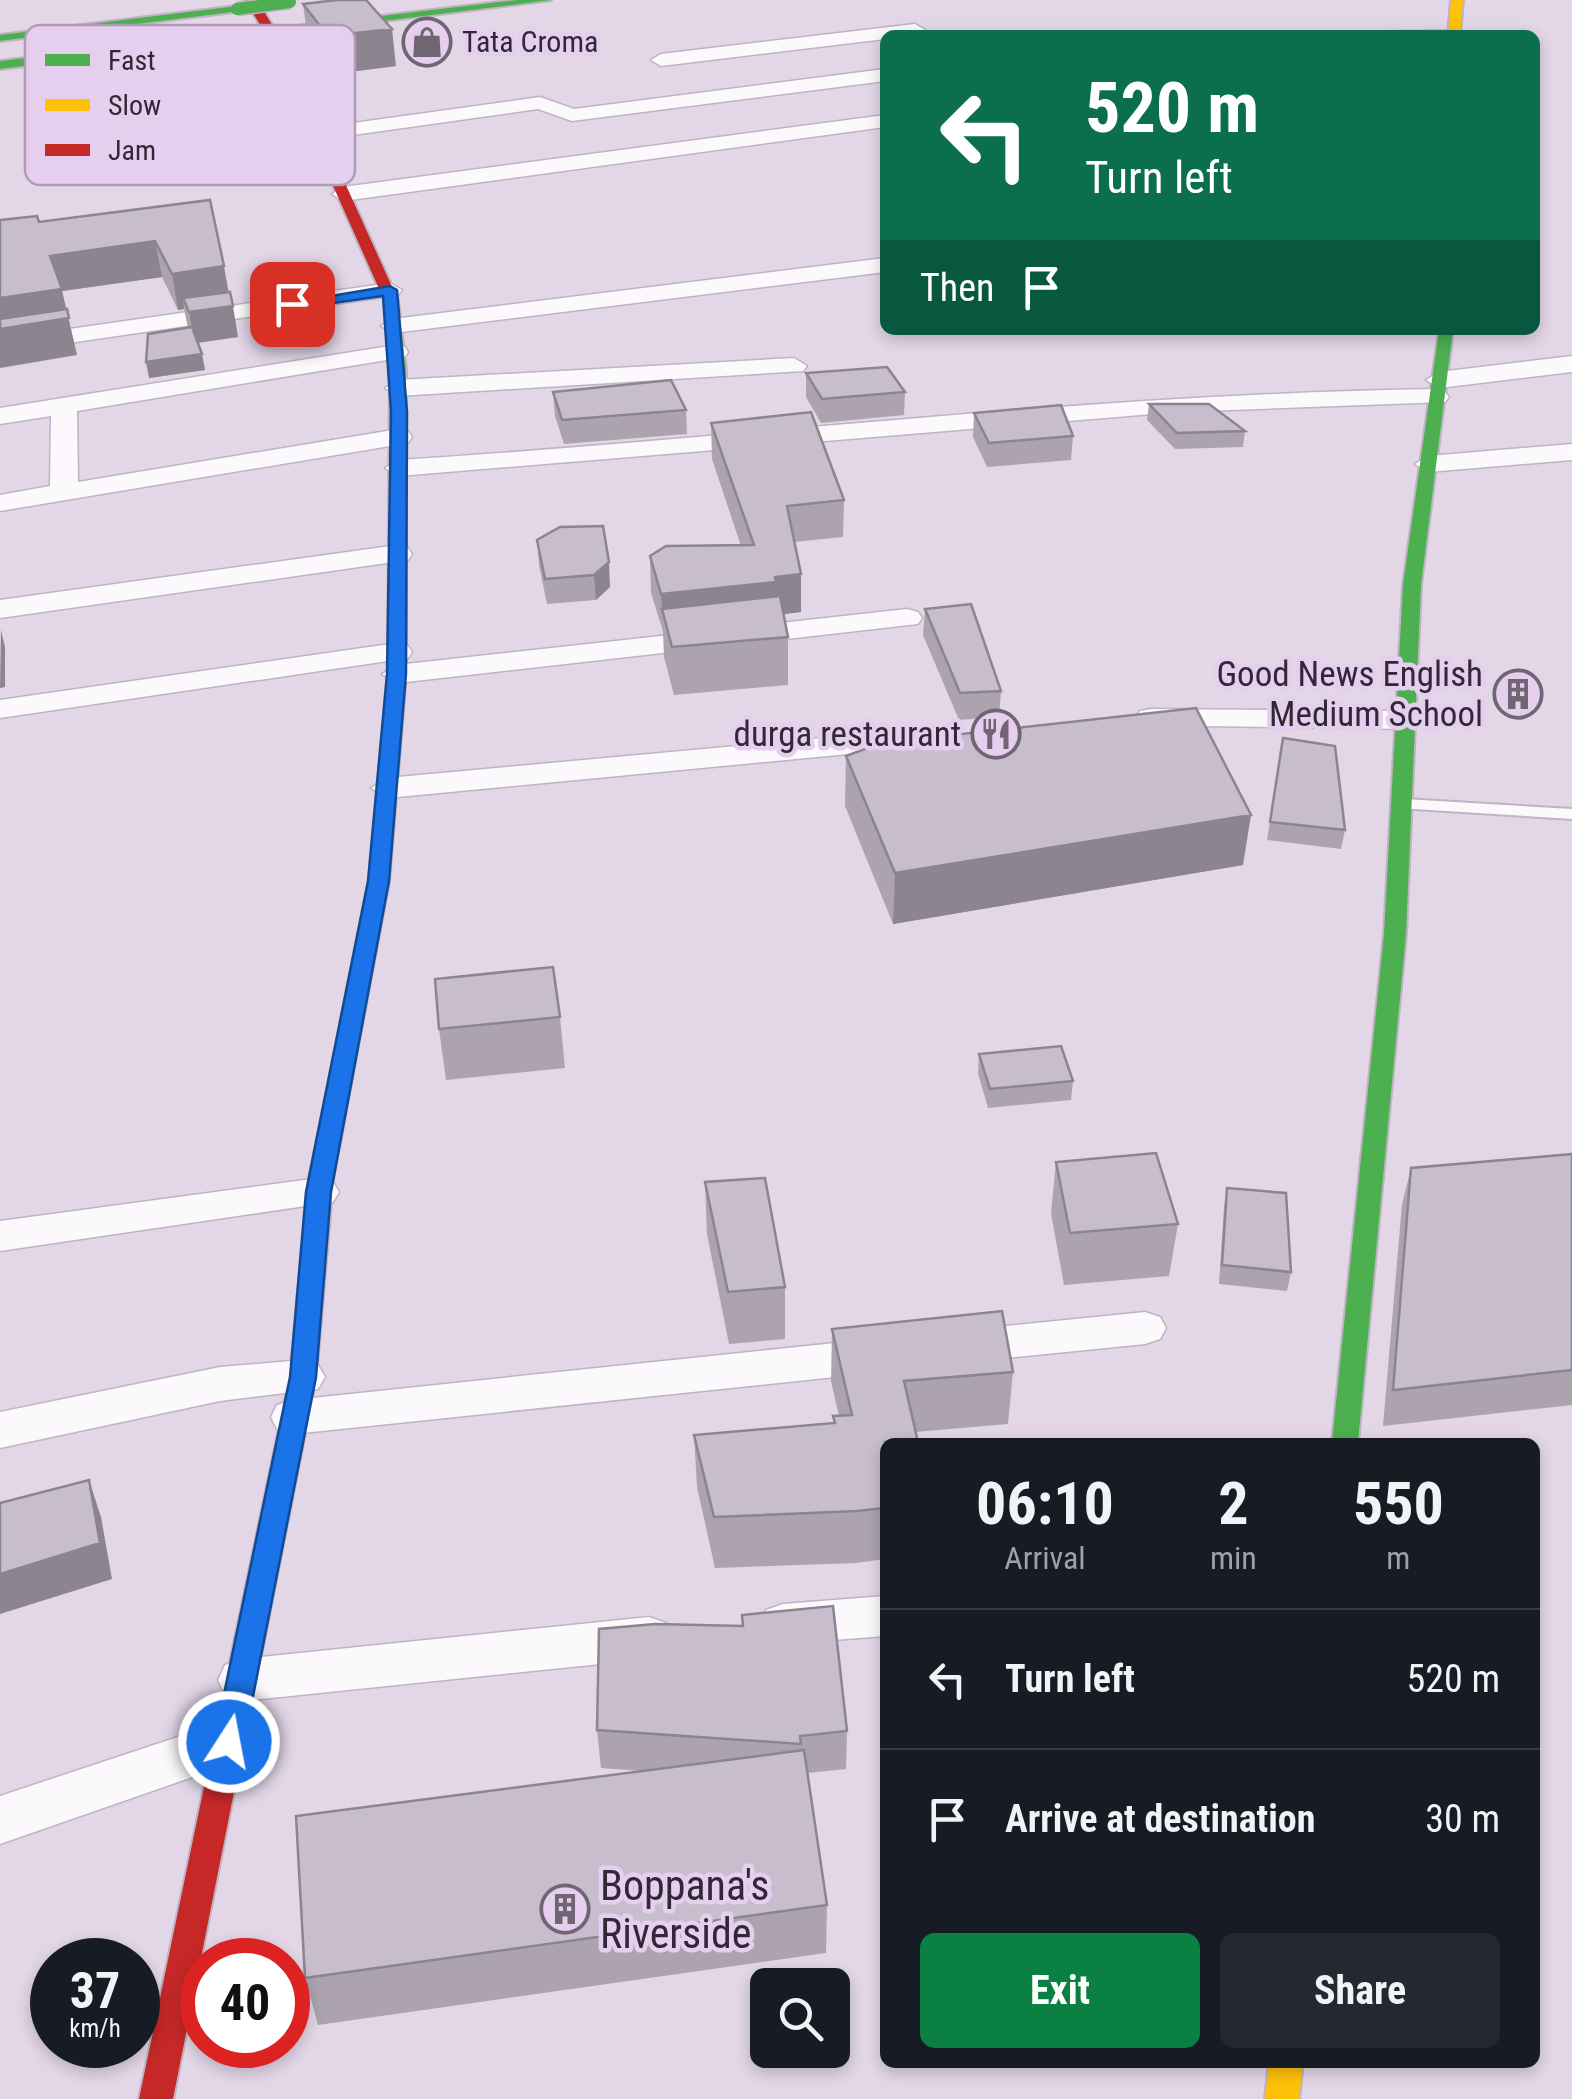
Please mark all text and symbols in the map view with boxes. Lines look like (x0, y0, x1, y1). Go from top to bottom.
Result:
shop icon: Tata Croma (401, 16, 453, 68)
place label: Tata Croma (462, 24, 598, 59)
legend (25, 25, 355, 185)
text: Fast (108, 44, 155, 77)
text: 520 m (1085, 67, 1259, 149)
icon: left (920, 70, 1050, 200)
text: Slow (108, 89, 161, 122)
text: Jam (108, 134, 156, 167)
text: Turn left (1085, 151, 1233, 204)
icon: arrive (1014, 260, 1069, 315)
pin (250, 262, 335, 347)
text: Then (920, 266, 994, 310)
icon: arrive (265, 277, 320, 332)
place label: Good News English Medium School (1216, 654, 1483, 735)
building icon: Good News English Medium School (1492, 668, 1544, 720)
restaurant icon: durga restaurant (970, 708, 1022, 760)
place label: durga restaurant (734, 714, 961, 755)
text: 06:10 (976, 1468, 1114, 1539)
text: 2 (1218, 1468, 1249, 1539)
text: 550 (1353, 1468, 1444, 1539)
text: Arrival (1004, 1539, 1086, 1577)
text: min (1210, 1539, 1257, 1577)
text: m (1386, 1539, 1410, 1577)
icon: left (920, 1652, 975, 1707)
text: Turn left (1005, 1657, 1135, 1701)
text: 520 m (1406, 1657, 1500, 1701)
position arrow (177, 1690, 281, 1794)
icon: arrive (920, 1792, 975, 1847)
text: Arrive at destination (1005, 1797, 1315, 1841)
text: 30 m (1425, 1797, 1500, 1841)
place label: Boppana's Riverside (600, 1861, 770, 1958)
building icon: Boppana's Riverside (539, 1883, 591, 1935)
button: Exit (920, 1933, 1200, 2048)
button: Share (1220, 1933, 1500, 2048)
speed limit sign: 40 (180, 1938, 310, 2068)
text: 37 (70, 1962, 120, 2020)
map controls (750, 1968, 850, 2068)
button: search (750, 1968, 850, 2068)
text: km/h (69, 2014, 121, 2043)

